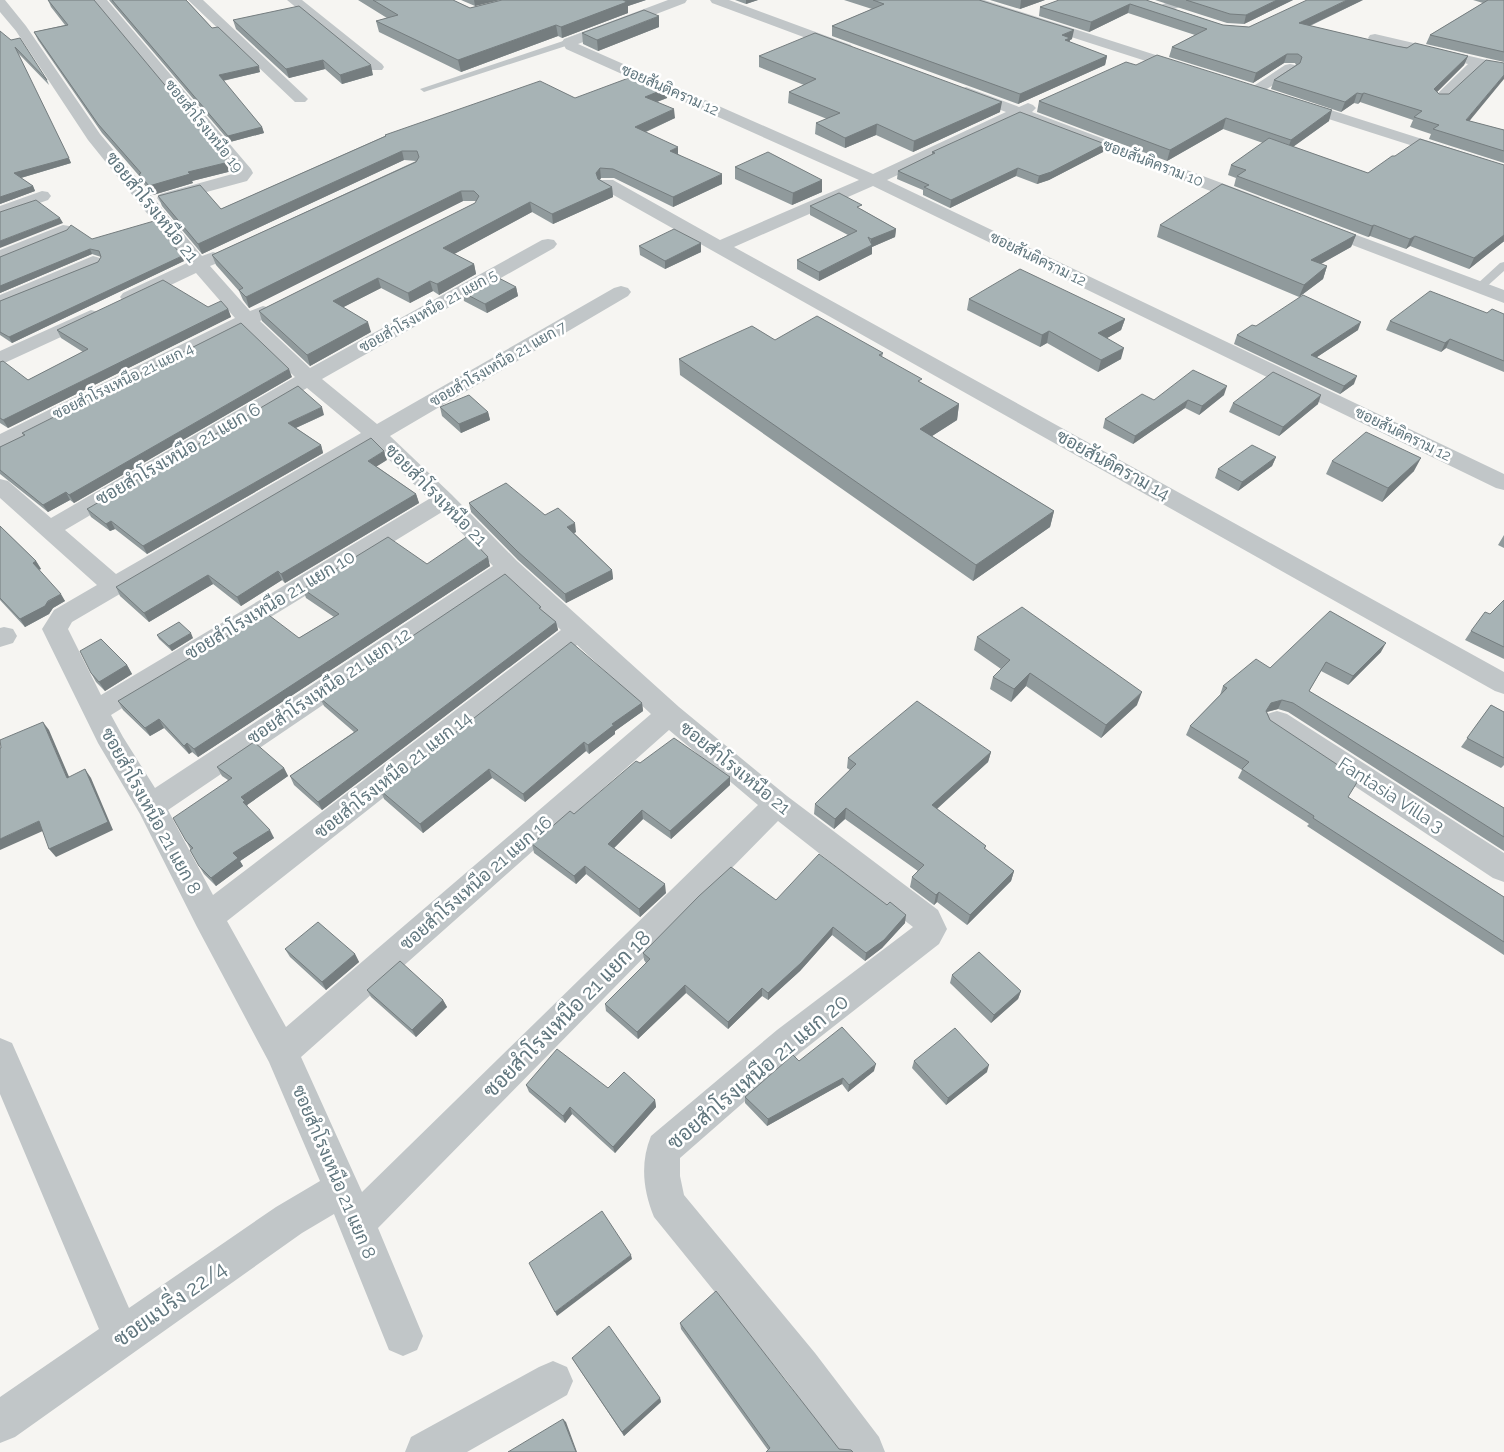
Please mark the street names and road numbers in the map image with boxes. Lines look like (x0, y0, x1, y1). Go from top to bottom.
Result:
street label: ซอยสันติคราม 12 (618, 60, 722, 120)
street label: ซอยสำโรงเหนือ 19 (161, 75, 248, 176)
street label: ซอยสันติคราม 10 (1100, 136, 1206, 190)
street label: ซอยสำโรงเหนือ 21 (102, 146, 205, 266)
street label: ซอยสันติคราม 12 (987, 228, 1089, 290)
street label: ซอยสำโรงเหนือ 21 แยก 5 (355, 265, 500, 356)
street label: ซอยสำโรงเหนือ 21 แยก 7 (426, 317, 569, 410)
street label: ซอยสำโรงเหนือ 21 แยก 4 (49, 338, 196, 423)
street label: ซอยสำโรงเหนือ 21 แยก 6 (91, 396, 264, 509)
street label: ซอยสันติคราม 12 (1352, 403, 1454, 465)
street label: ซอยสันติคราม 14 (1053, 425, 1174, 504)
street label: ซอยสำโรงเหนือ 21 (381, 438, 493, 550)
street label: ซอยสำโรงเหนือ 21 แยก 10 (180, 544, 359, 664)
street label: ซอยสำโรงเหนือ 21 แยก 12 (242, 621, 415, 748)
street label: ซอยสำโรงเหนือ 21 แยก 14 (309, 705, 475, 842)
street label: ซอยสำโรงเหนือ 21 (676, 715, 796, 819)
street label: ซอยสำโรงเหนือ 21 แยก 8 (97, 723, 208, 897)
street label: Fantasia Villa 3 (1334, 753, 1448, 837)
street label: ซอยสำโรงเหนือ 21 แยก 16 (394, 809, 556, 954)
street label: ซอยสำโรงเหนือ 21 แยก 18 (477, 924, 656, 1103)
street label: ซอยสำโรงเหนือ 21 แยก 20 (661, 988, 853, 1155)
street label: ซอยสำโรงเหนือ 21 แยก 8 (288, 1081, 382, 1262)
street label: ซอยแบริ่ง 22/4 (105, 1251, 231, 1352)

